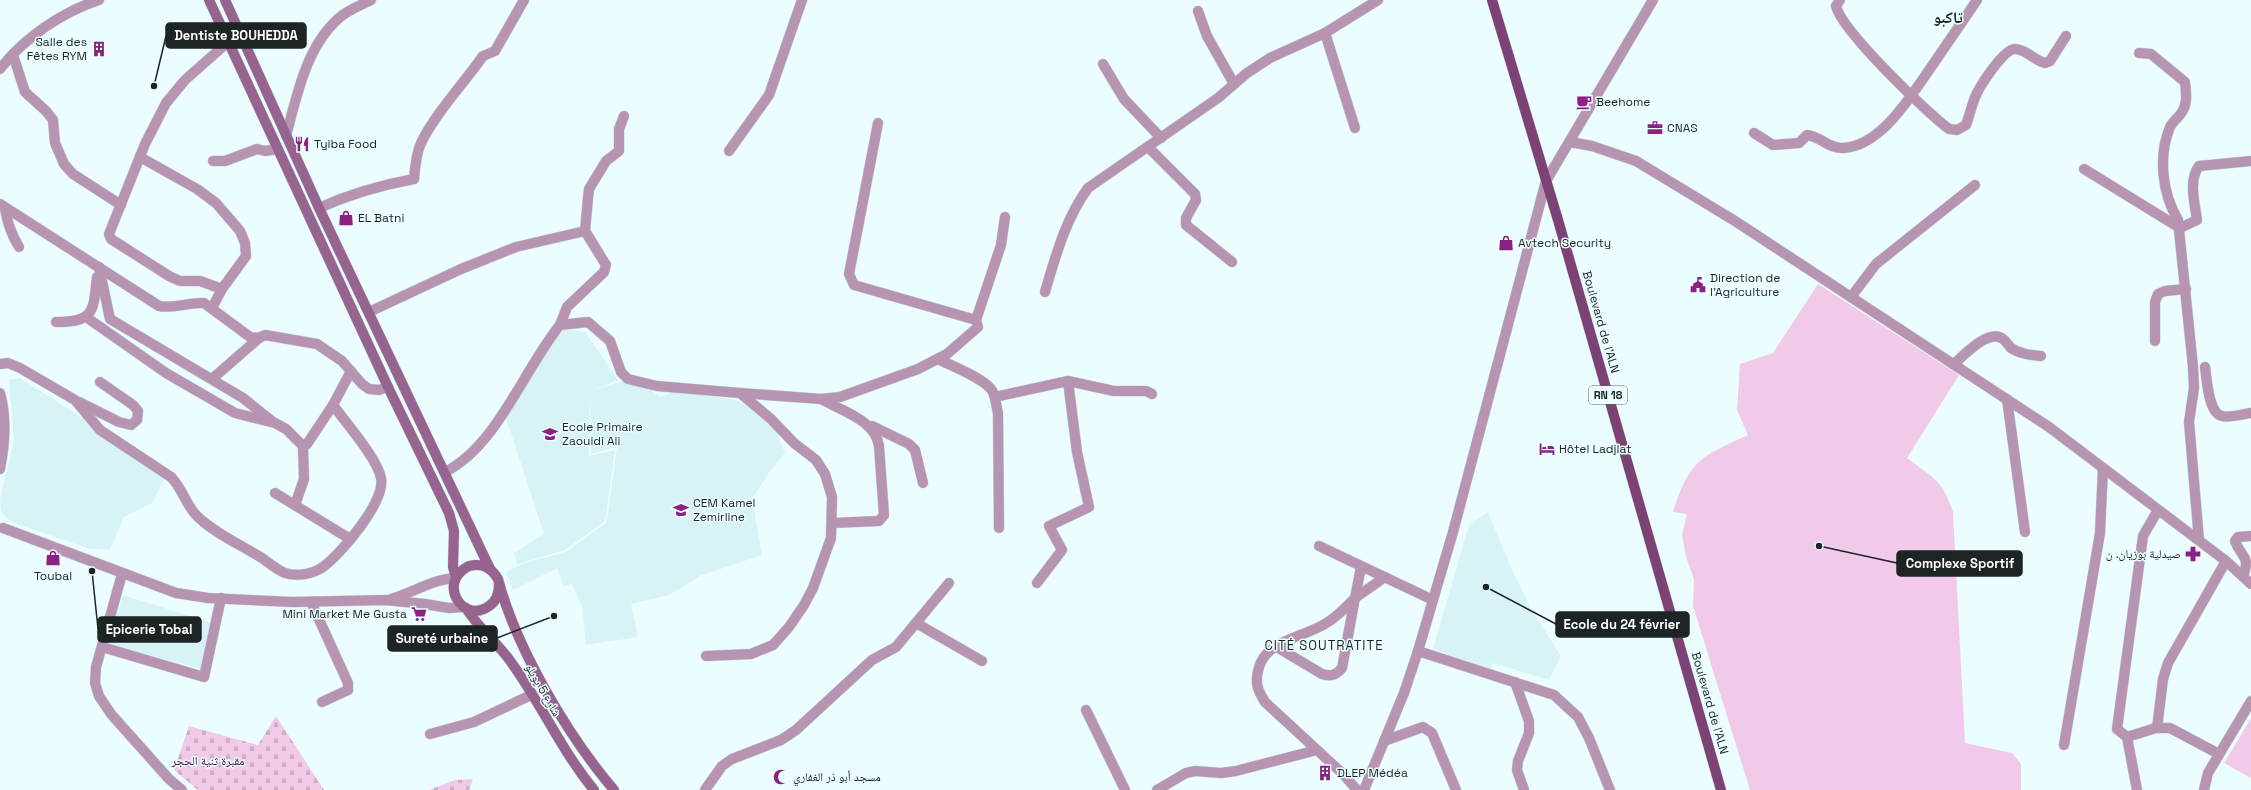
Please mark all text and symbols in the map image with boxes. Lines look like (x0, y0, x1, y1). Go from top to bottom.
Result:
district label: تاكبو (1933, 7, 1964, 28)
callout: Dentiste BOUHEDDA (166, 23, 306, 48)
text: Dentiste BOUHEDDA (174, 27, 299, 44)
place label: Salle des Fêtes RYM (27, 34, 87, 64)
building icon: Salle des Fêtes RYM (90, 40, 108, 58)
cafe icon: Beehome (1575, 93, 1593, 111)
place label: Beehome (1596, 94, 1650, 110)
office icon: CNAS (1646, 119, 1664, 137)
place label: CNAS (1667, 120, 1698, 136)
restaurant icon: Tyiba Food (293, 135, 311, 153)
place label: Tyiba Food (314, 136, 377, 152)
shop icon: EL Batni (337, 209, 355, 227)
place label: EL Batni (358, 210, 404, 226)
shop icon: Avtech Security (1497, 234, 1515, 252)
place label: Avtech Security (1518, 235, 1611, 251)
street label: Boulevard de l'ALN (1579, 269, 1623, 375)
place label: Direction de l'Agriculture (1710, 270, 1780, 300)
public building icon: Direction de l'Agriculture (1689, 276, 1707, 294)
road number: RN 18 (1589, 386, 1627, 404)
place label: Ecole Primaire Zaouidi Ali (562, 419, 643, 449)
school or university icon: Ecole Primaire Zaouidi Ali (541, 425, 559, 443)
hotel icon: Hôtel Ladjlat (1538, 440, 1556, 458)
place label: Hôtel Ladjlat (1559, 441, 1631, 457)
place label: CEM Kamel Zemirline (693, 495, 756, 525)
school or university icon: CEM Kamel Zemirline (672, 501, 690, 519)
pharmacy icon: صيدلية بوزيان. ن (2184, 545, 2202, 563)
place label: صيدلية بوزيان. ن (2106, 546, 2181, 562)
shop icon: Toubal (44, 549, 62, 567)
callout: Complexe Sportif (1897, 551, 2022, 576)
text: Complexe Sportif (1906, 555, 2015, 572)
place label: Toubal (34, 568, 72, 584)
supermarket icon: Mini Market Me Gusta (410, 605, 428, 623)
place label: Mini Market Me Gusta (282, 606, 407, 622)
callout: Ecole du 24 février (1556, 612, 1689, 637)
text: Ecole du 24 février (1564, 616, 1680, 633)
callout: Epicerie Tobal (98, 617, 201, 642)
text: Epicerie Tobal (106, 621, 192, 638)
callout: Sureté urbaine (388, 626, 497, 651)
text: Sureté urbaine (396, 630, 488, 647)
district label: CITÉ SOUTRATITE (1265, 637, 1383, 654)
street label: Boulevard de l'ALN (1688, 650, 1732, 756)
street label: شارع 5 يويلو (521, 661, 565, 719)
park label: مقبرة ثنية الحجر (170, 753, 245, 769)
building icon: DLEP Médéa (1316, 764, 1334, 782)
place label: DLEP Médéa (1337, 765, 1408, 781)
mosque icon: مسجد أبو ذر الغفاري (772, 768, 790, 786)
place label: مسجد أبو ذر الغفاري (793, 769, 881, 787)

